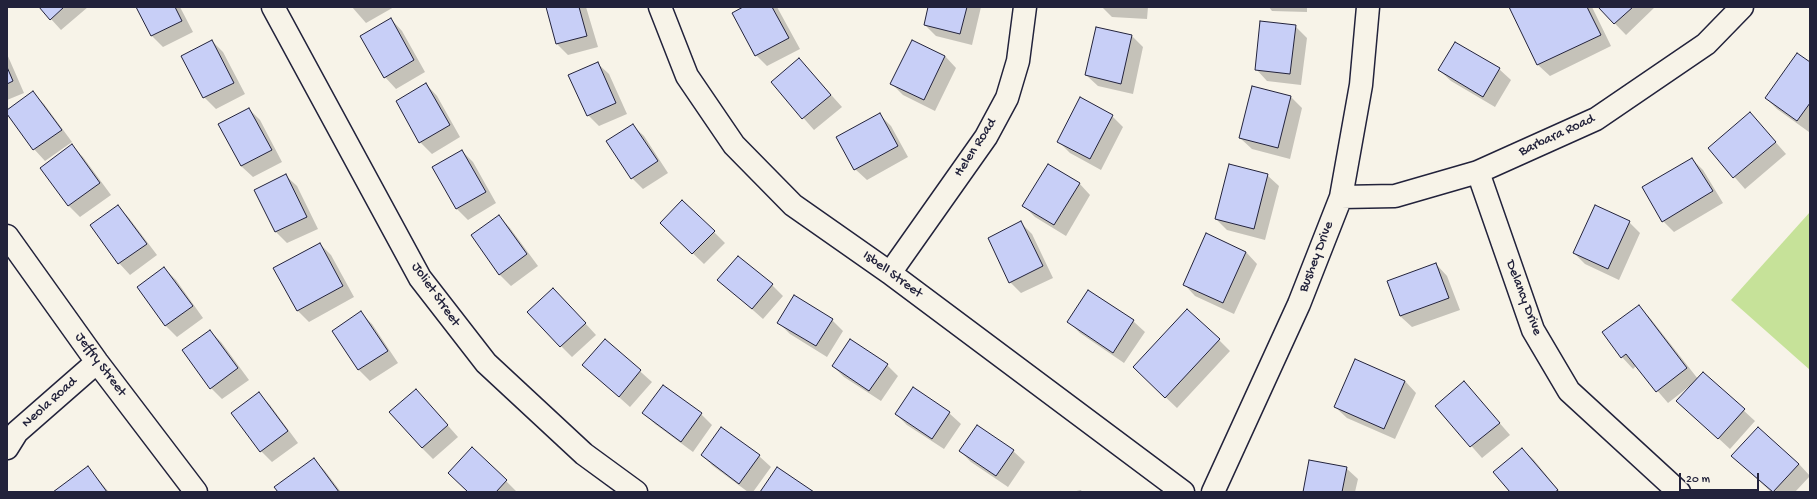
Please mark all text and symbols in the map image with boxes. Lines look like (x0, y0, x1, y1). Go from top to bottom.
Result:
street label: Barbara Road (1516, 111, 1598, 161)
street label: Helen Road (951, 116, 1001, 180)
street label: Bushey Drive (1296, 219, 1338, 295)
street label: Isbell Street (859, 248, 925, 302)
street label: Delancy Drive (1501, 258, 1545, 338)
street label: Joliet Street (407, 260, 463, 330)
street label: Jeffry Street (71, 330, 129, 400)
street label: Neola Road (19, 374, 81, 432)
scale bar (1681, 465, 1761, 491)
text: 20 m (1686, 473, 1710, 487)

